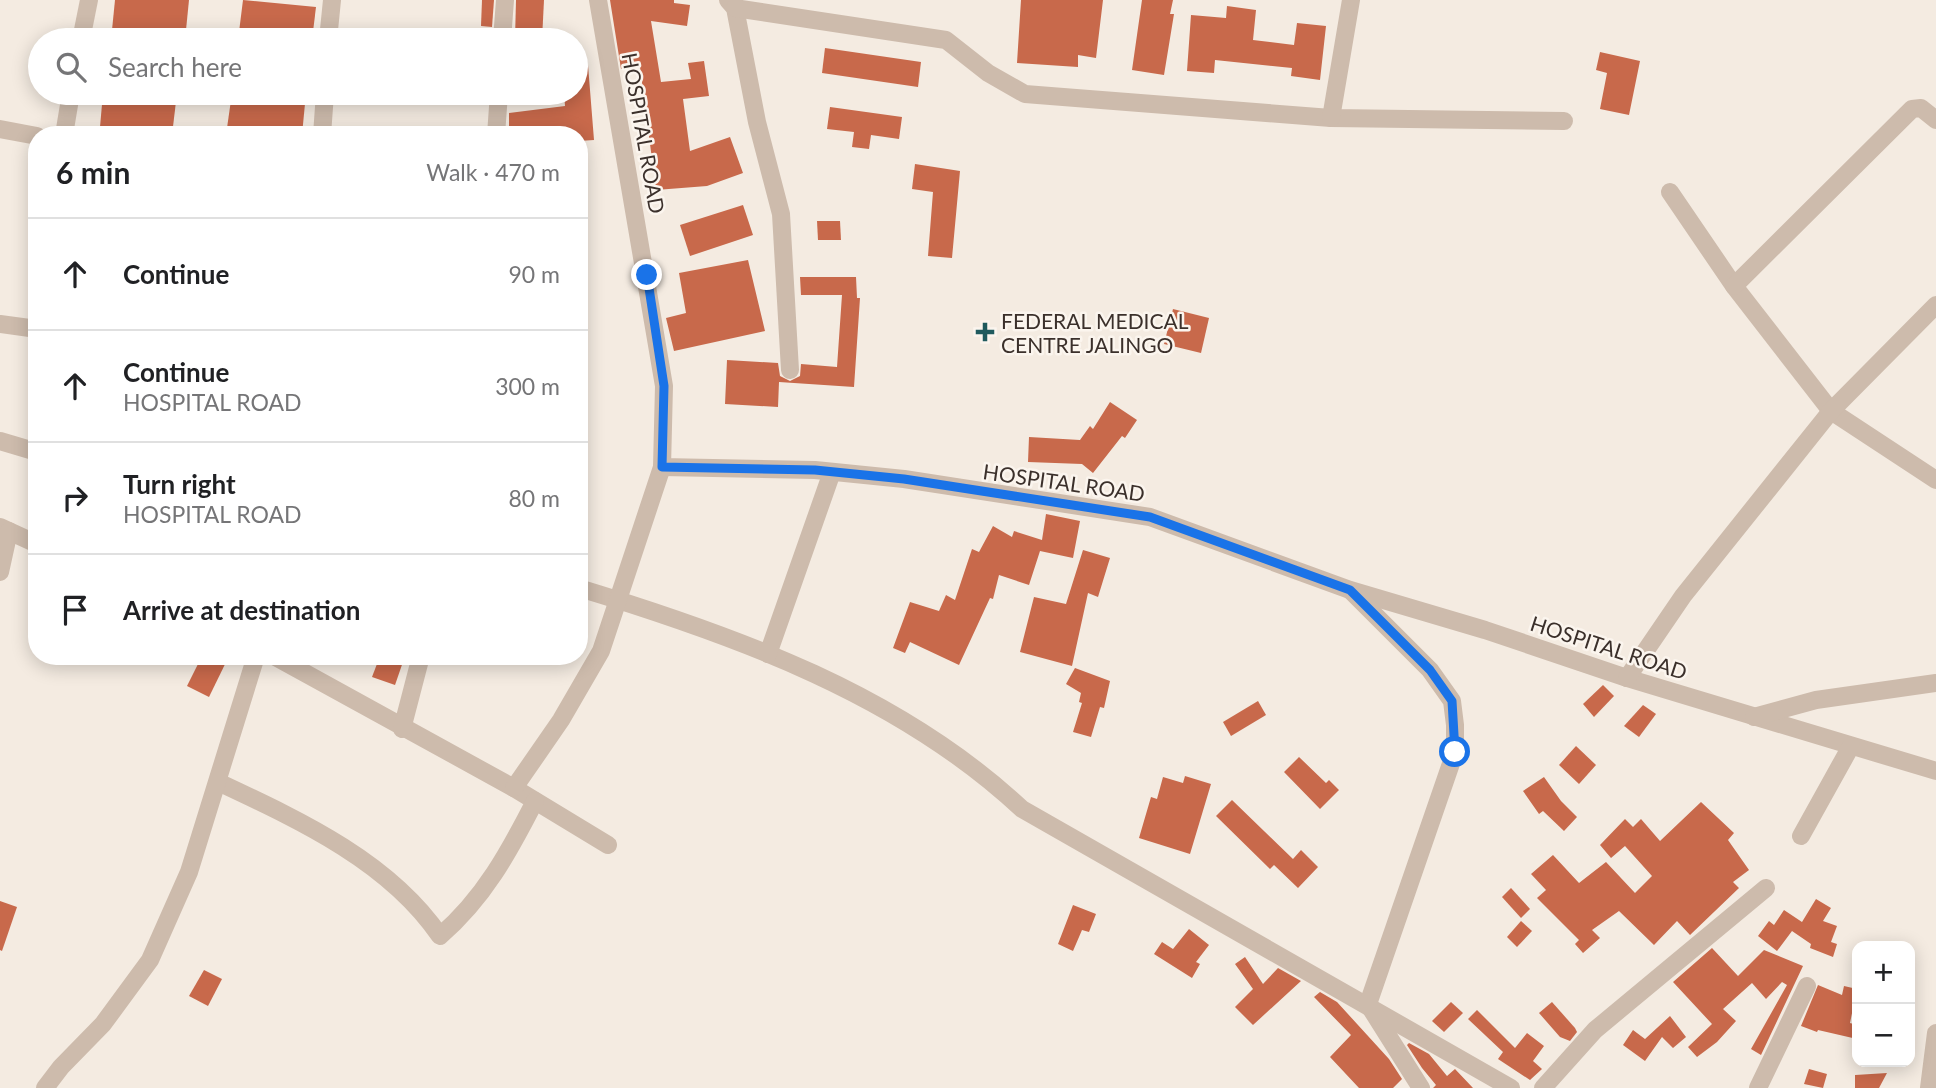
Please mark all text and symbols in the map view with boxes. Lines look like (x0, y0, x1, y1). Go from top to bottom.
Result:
search box (28, 28, 588, 105)
icon: search (52, 48, 90, 86)
text: Search here (108, 51, 242, 83)
street label: HOSPITAL ROAD (618, 51, 670, 215)
text: 6 min (56, 154, 130, 190)
text: Walk · 470 m (426, 158, 560, 186)
icon: ahead (56, 255, 94, 293)
text: Continue (123, 258, 229, 290)
route end (631, 259, 662, 290)
text: 90 m (509, 260, 560, 288)
place label: FEDERAL MEDICAL CENTRE JALINGO (1001, 308, 1189, 357)
marker: FEDERAL MEDICAL CENTRE JALINGO (975, 322, 995, 342)
text: Continue (123, 356, 229, 388)
icon: ahead (56, 367, 94, 405)
text: 300 m (495, 372, 560, 400)
text: HOSPITAL ROAD (123, 388, 302, 416)
street label: HOSPITAL ROAD (982, 458, 1146, 506)
text: Turn right (123, 468, 236, 500)
icon: right (56, 479, 94, 517)
text: 80 m (509, 484, 560, 512)
text: HOSPITAL ROAD (123, 500, 302, 528)
icon: arrive (56, 591, 94, 629)
text: Arrive at destination (123, 594, 360, 626)
street label: HOSPITAL ROAD (1528, 610, 1690, 684)
route start (1439, 736, 1470, 767)
map controls (1852, 941, 1915, 1067)
button: + (1852, 941, 1915, 1004)
button: − (1852, 1004, 1915, 1067)

